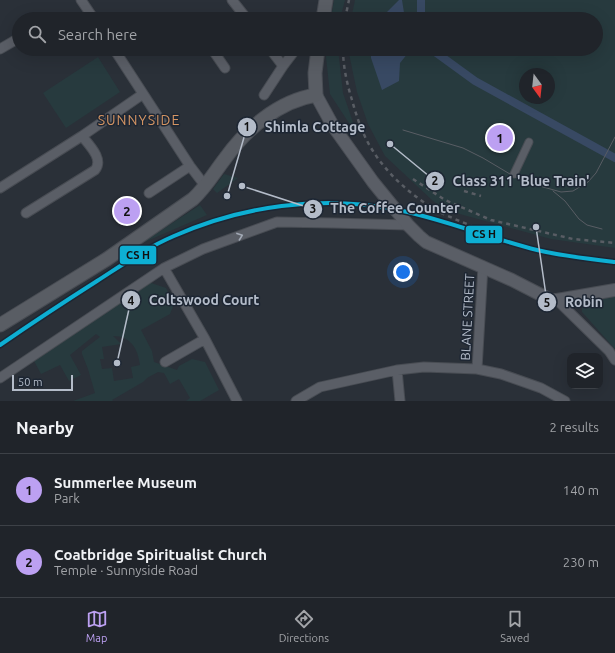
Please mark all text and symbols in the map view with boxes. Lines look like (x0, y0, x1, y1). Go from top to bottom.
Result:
search box (12, 12, 603, 56)
icon: search (26, 23, 48, 45)
text: Search here (58, 26, 137, 43)
north arrow (519, 68, 555, 104)
district label: SUNNYSIDE (98, 112, 180, 128)
callout: Shimla Cottage (237, 114, 373, 140)
text: Shimla Cottage (265, 119, 365, 135)
text: 1 (244, 120, 250, 133)
pin: 1 (487, 123, 513, 153)
callout: Class 311 'Blue Train' (425, 168, 598, 194)
text: Class 311 'Blue Train' (452, 173, 590, 189)
text: 2 (432, 174, 439, 187)
pin: 2 (114, 196, 140, 226)
callout: The Coffee Counter (303, 196, 468, 222)
text: The Coffee Counter (330, 200, 460, 216)
text: 3 (310, 202, 316, 215)
line badge: CS H (465, 225, 503, 244)
text: CS H (472, 228, 496, 240)
one-way arrow (236, 233, 243, 241)
line badge: CS H (119, 245, 157, 265)
text: CS H (126, 249, 150, 261)
your location (393, 262, 413, 282)
street label: BLANE STREET (458, 273, 476, 361)
callout: Coltswood Court (121, 287, 267, 313)
callout: Robin (537, 289, 610, 315)
text: Coltswood Court (149, 292, 259, 308)
text: 4 (128, 294, 135, 307)
text: Robin (565, 294, 603, 310)
text: 5 (544, 296, 551, 309)
map controls (567, 353, 603, 389)
button: layers (567, 353, 603, 389)
scale bar (12, 373, 73, 392)
text: 50 m (18, 376, 42, 388)
text: Nearby (16, 418, 74, 437)
text: 2 results (549, 420, 599, 434)
text: Summerlee Museum (54, 474, 197, 491)
text: 1 (25, 483, 33, 497)
text: 140 m (563, 483, 599, 497)
text: Park (54, 491, 80, 505)
text: Coatbridge Spiritualist Church (54, 546, 267, 563)
text: 2 (25, 555, 33, 569)
text: 230 m (563, 555, 599, 569)
text: Temple · Sunnyside Road (54, 563, 198, 577)
tab: Map (86, 608, 108, 644)
tab: Directions (279, 608, 329, 644)
tab: Saved (500, 608, 529, 644)

